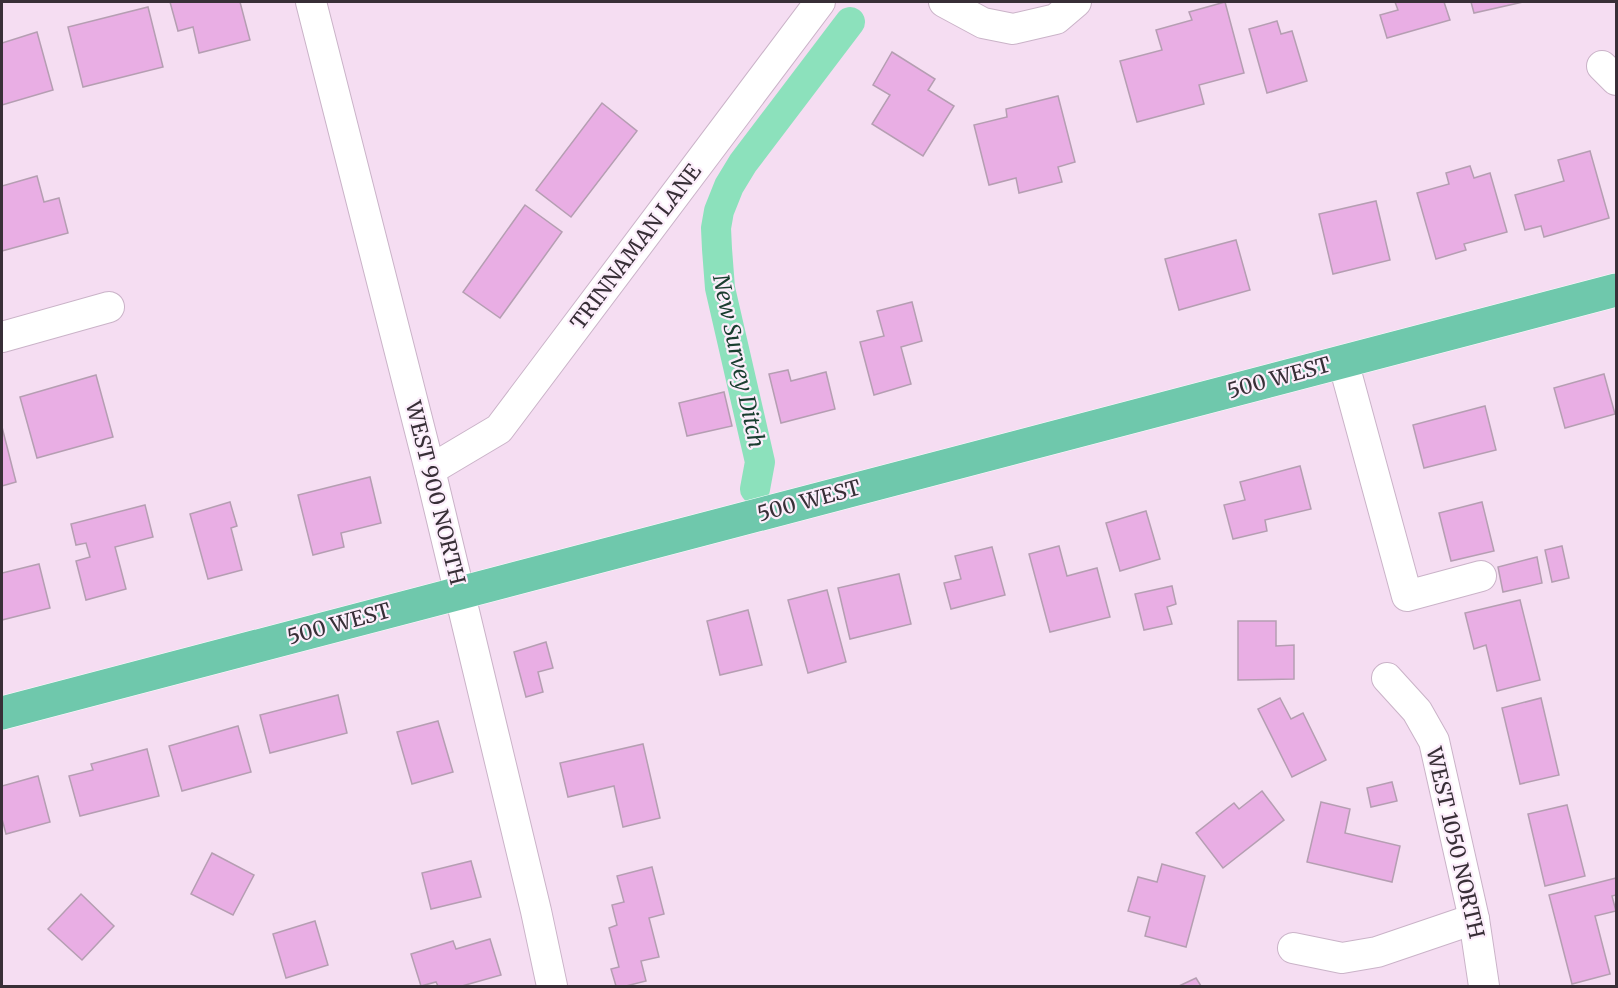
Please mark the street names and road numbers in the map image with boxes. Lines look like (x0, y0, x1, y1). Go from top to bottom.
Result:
street label: TRINNAMAN LANE (564, 158, 707, 335)
street label: 500 WEST (1224, 351, 1334, 404)
street label: WEST 900 NORTH (399, 397, 471, 588)
street label: 500 WEST (754, 474, 864, 527)
street label: 500 WEST (284, 597, 394, 650)
street label: WEST 1050 NORTH (1420, 744, 1491, 941)

